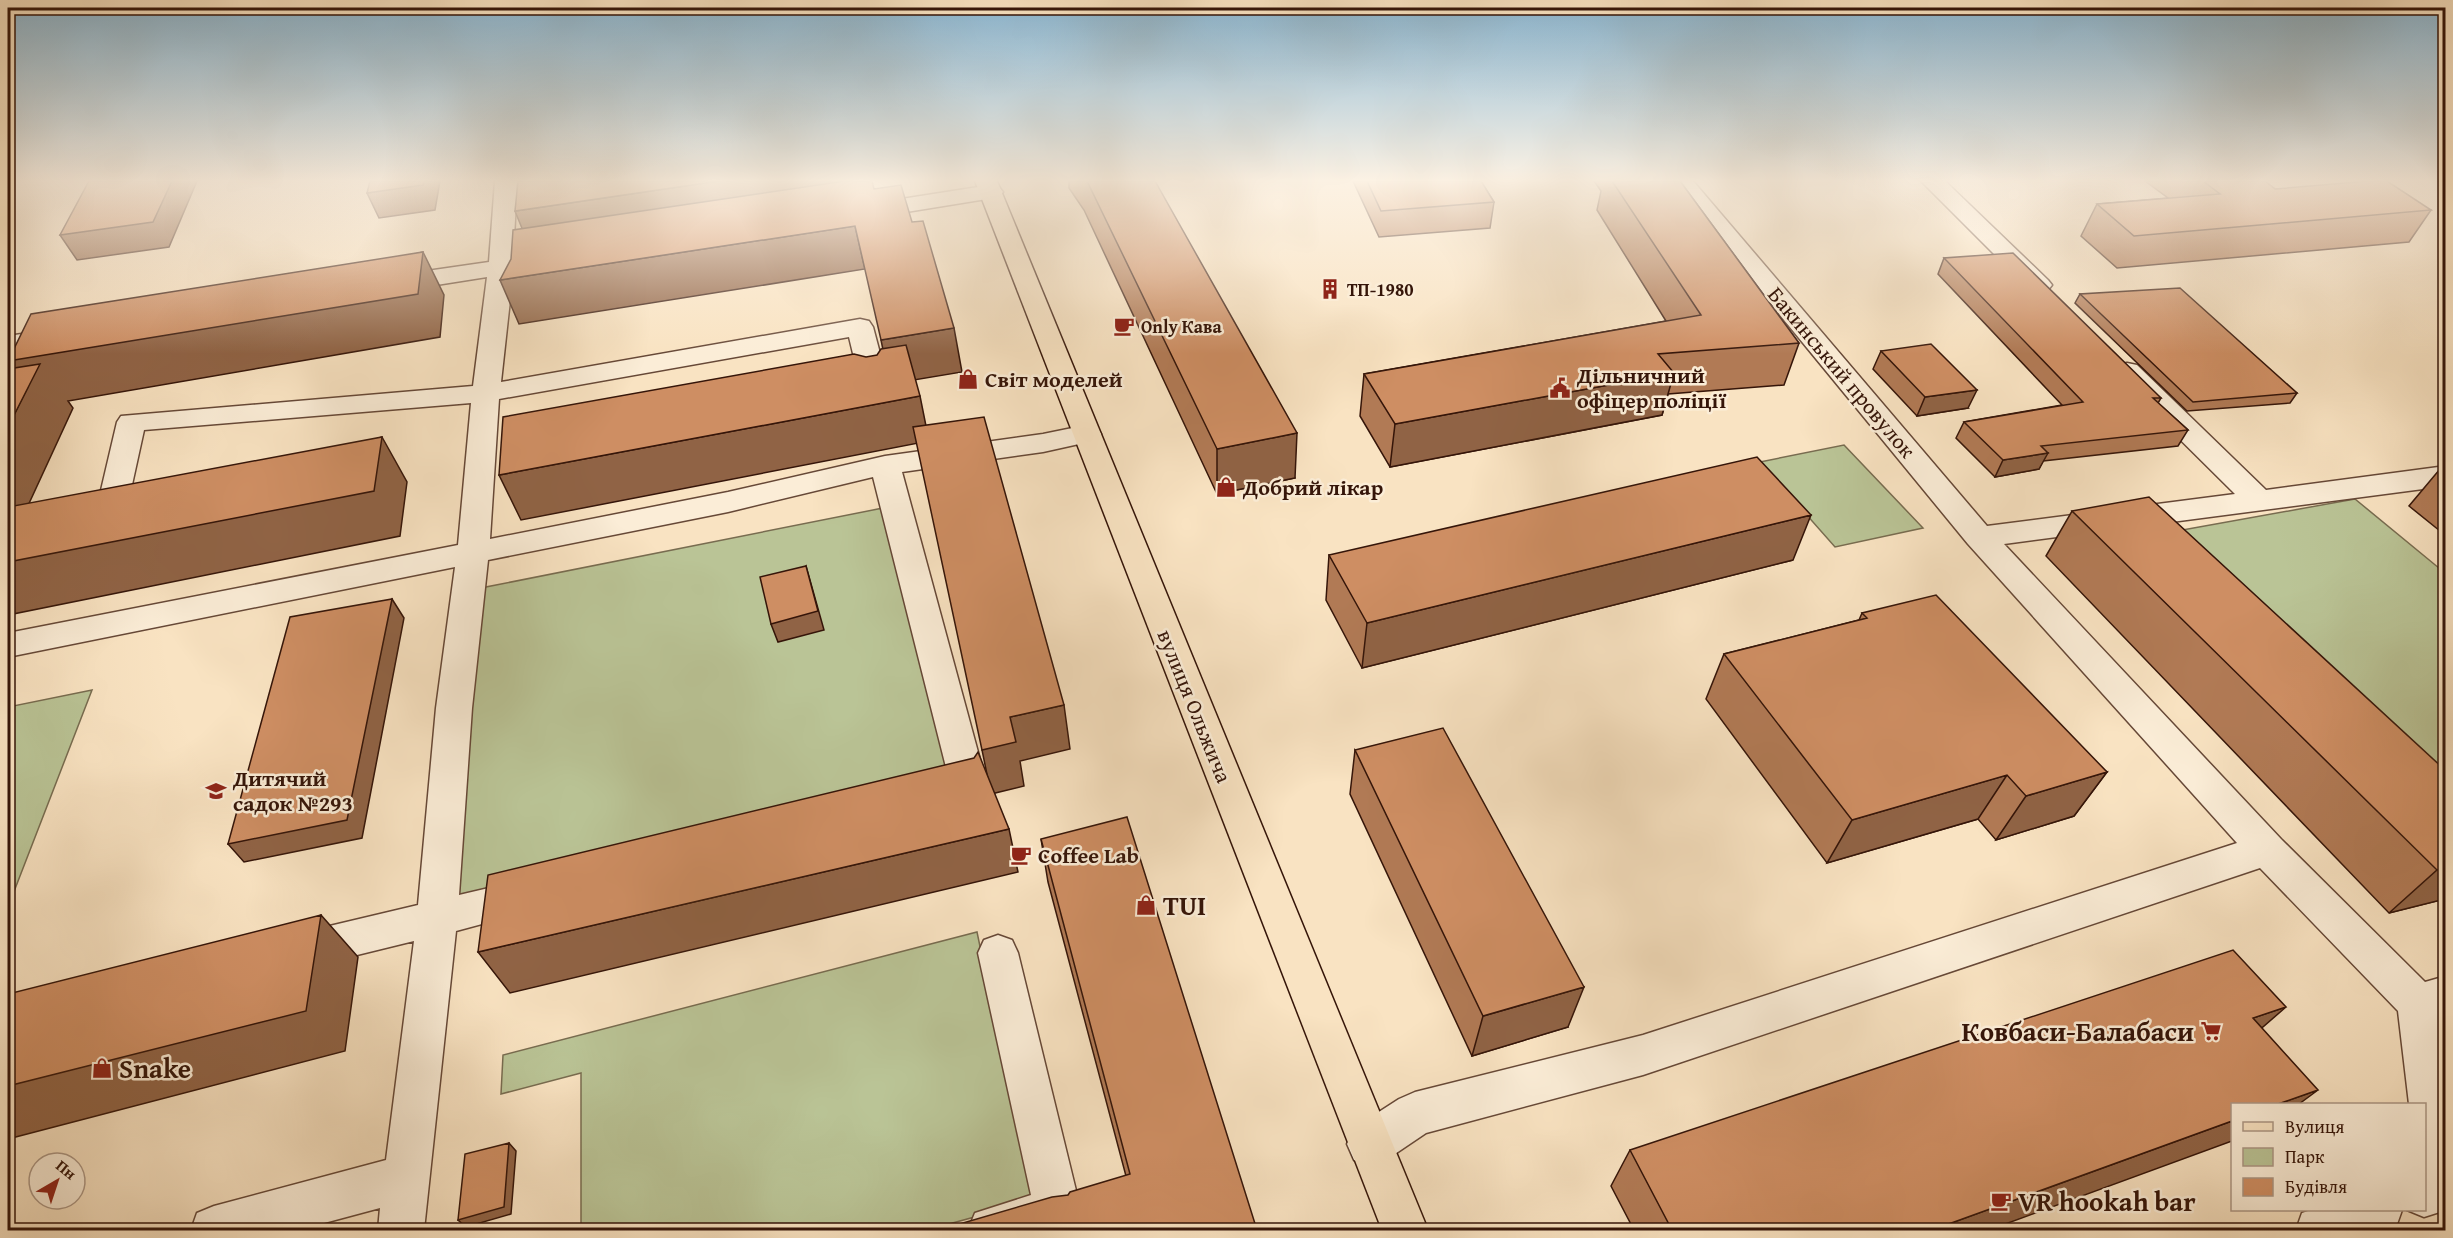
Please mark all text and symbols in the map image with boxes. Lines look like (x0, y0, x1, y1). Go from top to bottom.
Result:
place label: ТП-1980 (1347, 276, 1414, 303)
building icon: ТП-1980 (1318, 277, 1342, 301)
street label: Бакинський провулок (1761, 279, 1924, 465)
place label: Only Кава (1141, 313, 1222, 340)
cafe icon: Only Кава (1112, 314, 1136, 338)
place label: Дільничний офіцер поліції (1576, 359, 1726, 416)
place label: Світ моделей (985, 363, 1123, 395)
shop icon: Світ моделей (956, 367, 980, 391)
public building icon: Дільничний офіцер поліції (1548, 376, 1572, 400)
place label: Добрий лікар (1242, 471, 1383, 503)
shop icon: Добрий лікар (1214, 475, 1238, 499)
street label: вулиця Ольжича (1150, 624, 1241, 788)
place label: Дитячий садок №293 (232, 762, 353, 819)
school or university icon: Дитячий садок №293 (204, 779, 228, 803)
place label: Coffee Lab (1038, 839, 1139, 871)
cafe icon: Coffee Lab (1009, 843, 1033, 867)
place label: TUI (1163, 885, 1206, 925)
shop icon: TUI (1134, 893, 1158, 917)
place label: Ковбаси-Балабаси (1962, 1011, 2194, 1051)
supermarket icon: Ковбаси-Балабаси (2199, 1019, 2223, 1043)
place label: Snake (119, 1048, 191, 1088)
shop icon: Snake (90, 1056, 114, 1080)
legend (2231, 1103, 2426, 1211)
text: Вулиця (2285, 1113, 2344, 1140)
text: Парк (2285, 1143, 2325, 1170)
north arrow (27, 1151, 87, 1211)
text: Пн (51, 1154, 82, 1185)
text: Будівля (2285, 1173, 2347, 1200)
place label: VR hookah bar (2018, 1181, 2196, 1221)
cafe icon: VR hookah bar (1989, 1189, 2013, 1213)

